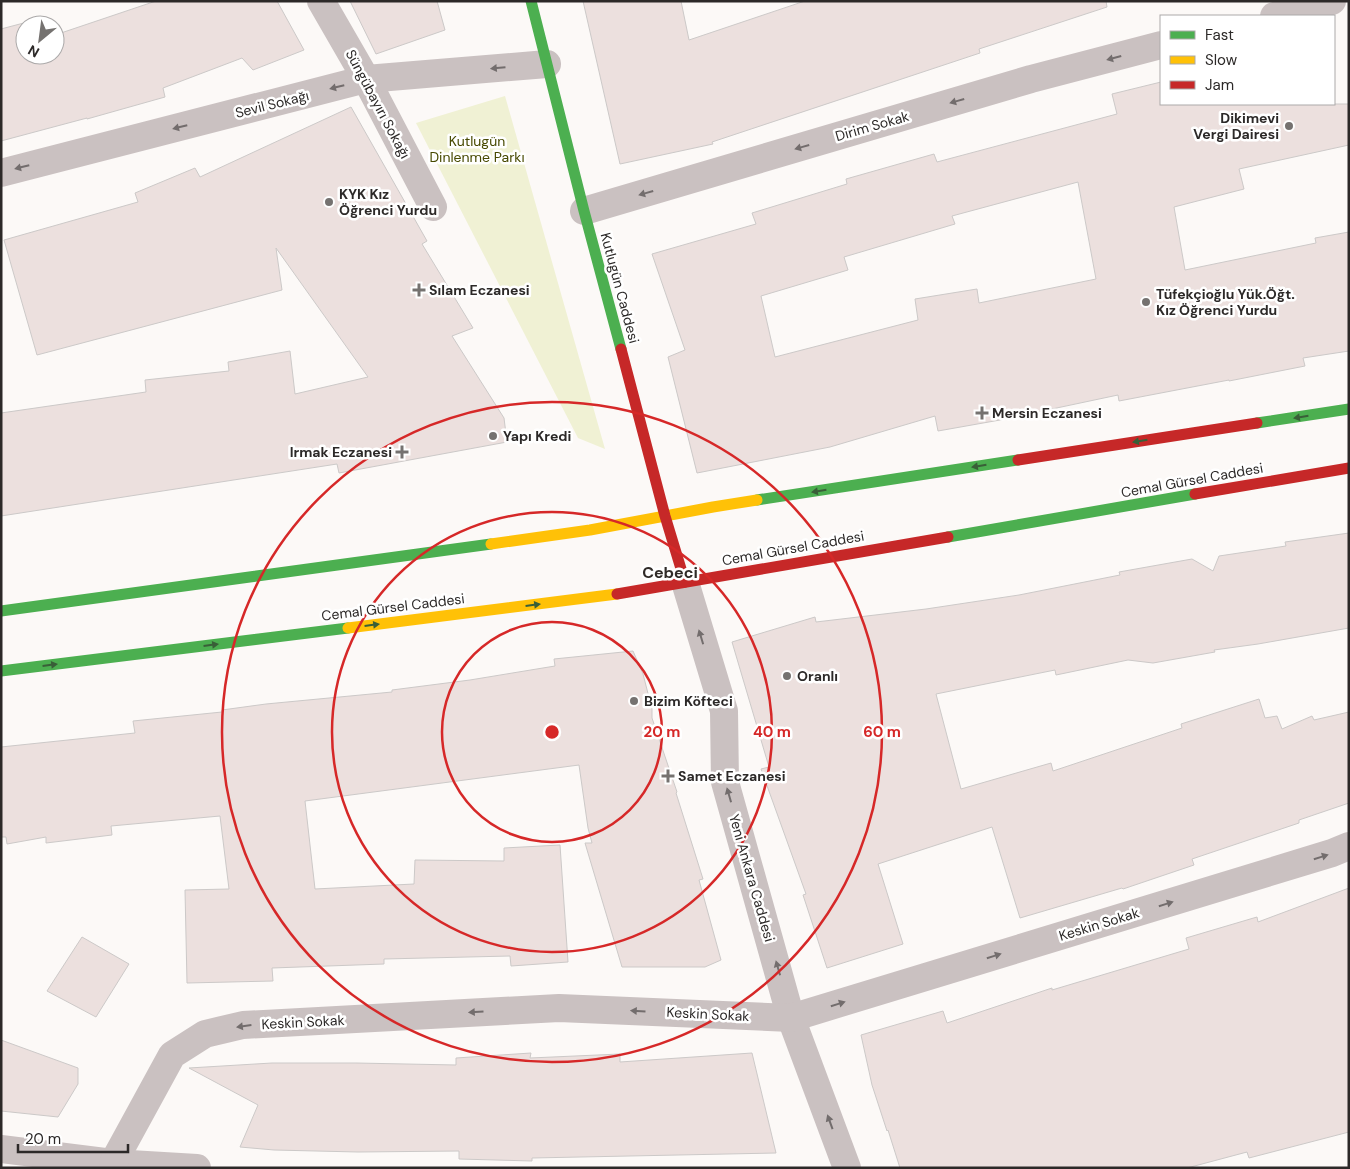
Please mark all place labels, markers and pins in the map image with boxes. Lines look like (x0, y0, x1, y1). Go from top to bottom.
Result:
place label: Dikimevi Vergi Dairesi (1193, 109, 1279, 143)
marker: Dikimevi Vergi Dairesi (1283, 120, 1295, 132)
place label: KYK Kız Öğrenci Yurdu (339, 185, 437, 219)
marker: KYK Kız Öğrenci Yurdu (323, 196, 335, 208)
place label: Sılam Eczanesi (429, 281, 530, 299)
marker: Sılam Eczanesi (413, 284, 425, 296)
place label: Tüfekçioğlu Yük.Öğt. Kız Öğrenci Yurdu (1156, 285, 1295, 319)
marker: Tüfekçioğlu Yük.Öğt. Kız Öğrenci Yurdu (1140, 296, 1152, 308)
place label: Mersin Eczanesi (992, 404, 1102, 422)
marker: Mersin Eczanesi (976, 407, 988, 419)
place label: Yapı Kredi (503, 427, 571, 445)
marker: Yapı Kredi (487, 430, 499, 442)
place label: Irmak Eczanesi (290, 443, 392, 461)
marker: Irmak Eczanesi (396, 446, 408, 458)
place label: Oranlı (797, 667, 838, 685)
marker: Oranlı (781, 670, 793, 682)
place label: Bizim Köfteci (644, 692, 733, 710)
marker: Bizim Köfteci (628, 695, 640, 707)
centre of rings (543, 723, 561, 741)
place label: Samet Eczanesi (678, 767, 786, 785)
marker: Samet Eczanesi (662, 770, 674, 782)

